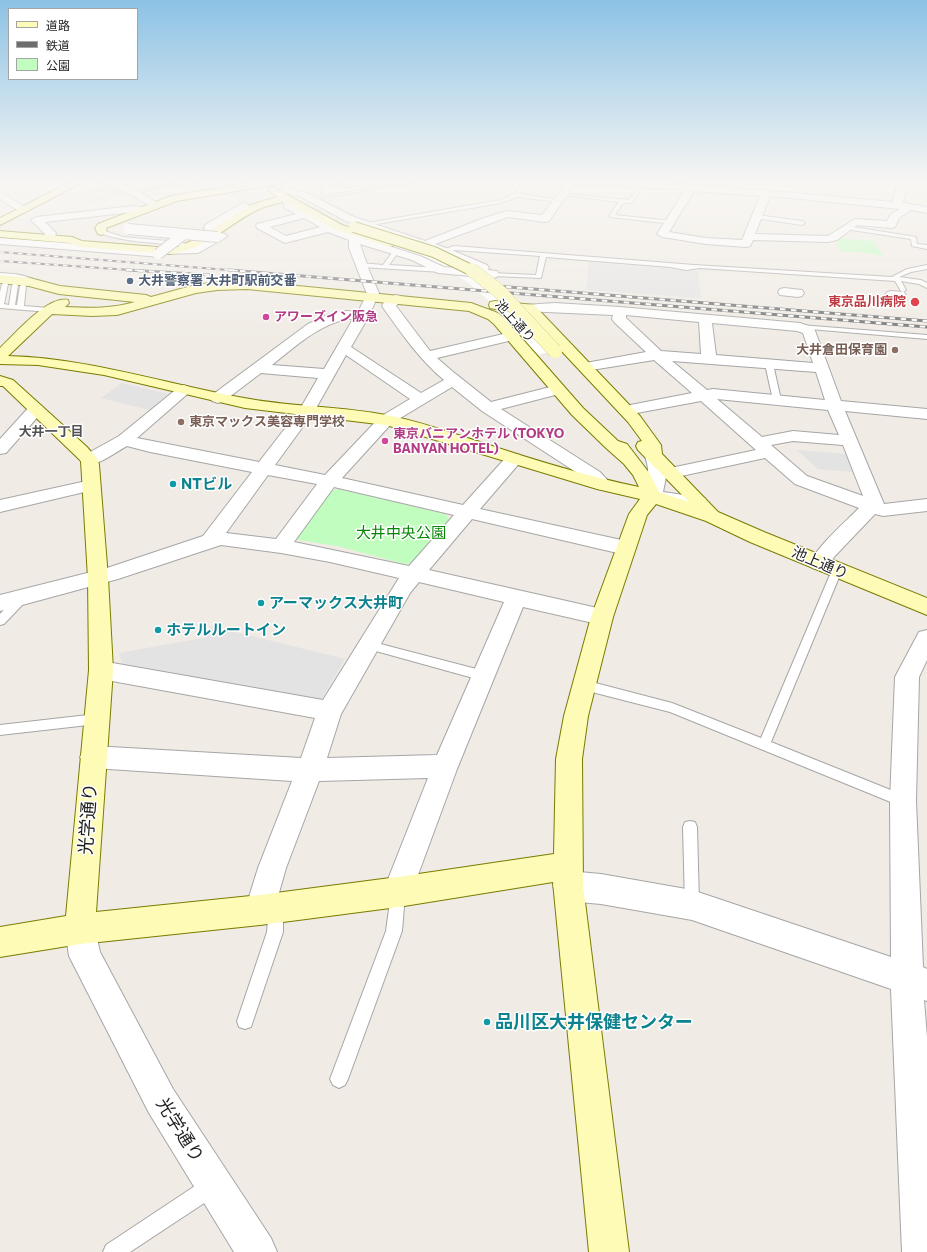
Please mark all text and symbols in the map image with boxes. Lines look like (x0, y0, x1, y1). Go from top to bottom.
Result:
legend (8, 8, 138, 80)
text: 道路 (46, 18, 70, 32)
text: 鉄道 (46, 38, 70, 52)
text: 公園 (46, 58, 70, 72)
place label: 大井警察署 大井町駅前交番 (138, 273, 296, 289)
marker: 大井警察署 大井町駅前交番 (125, 276, 135, 286)
place label: 東京品川病院 (828, 294, 906, 310)
street label: 池上通り (492, 296, 538, 346)
marker: 東京品川病院 (909, 296, 921, 308)
place label: アワーズイン阪急 (274, 309, 378, 325)
marker: アワーズイン阪急 (261, 312, 271, 322)
place label: 大井倉田保育園 (796, 342, 887, 358)
marker: 大井倉田保育園 (890, 345, 900, 355)
place label: 東京マックス美容専門学校 (189, 414, 345, 430)
marker: 東京マックス美容専門学校 (176, 417, 186, 427)
district label: 大井一丁目 (19, 424, 83, 440)
place label: 東京バニアンホテル (TOKYO BANYAN HOTEL) (393, 426, 564, 457)
marker: 東京バニアンホテル (TOKYO BANYAN HOTEL) (380, 436, 390, 446)
place label: NTビル (181, 475, 232, 493)
marker: NTビル (168, 479, 178, 489)
park label: 大井中央公園 (356, 524, 446, 542)
street label: 池上通り (789, 543, 851, 583)
place label: アーマックス大井町 (269, 594, 403, 612)
marker: アーマックス大井町 (256, 598, 266, 608)
place label: ホテルルートイン (166, 621, 286, 639)
marker: ホテルルートイン (153, 625, 163, 635)
street label: 光学通り (75, 782, 101, 856)
place label: 品川区大井保健センター (495, 1011, 693, 1033)
marker: 品川区大井保健センター (482, 1017, 492, 1027)
street label: 光学通り (152, 1094, 208, 1166)

